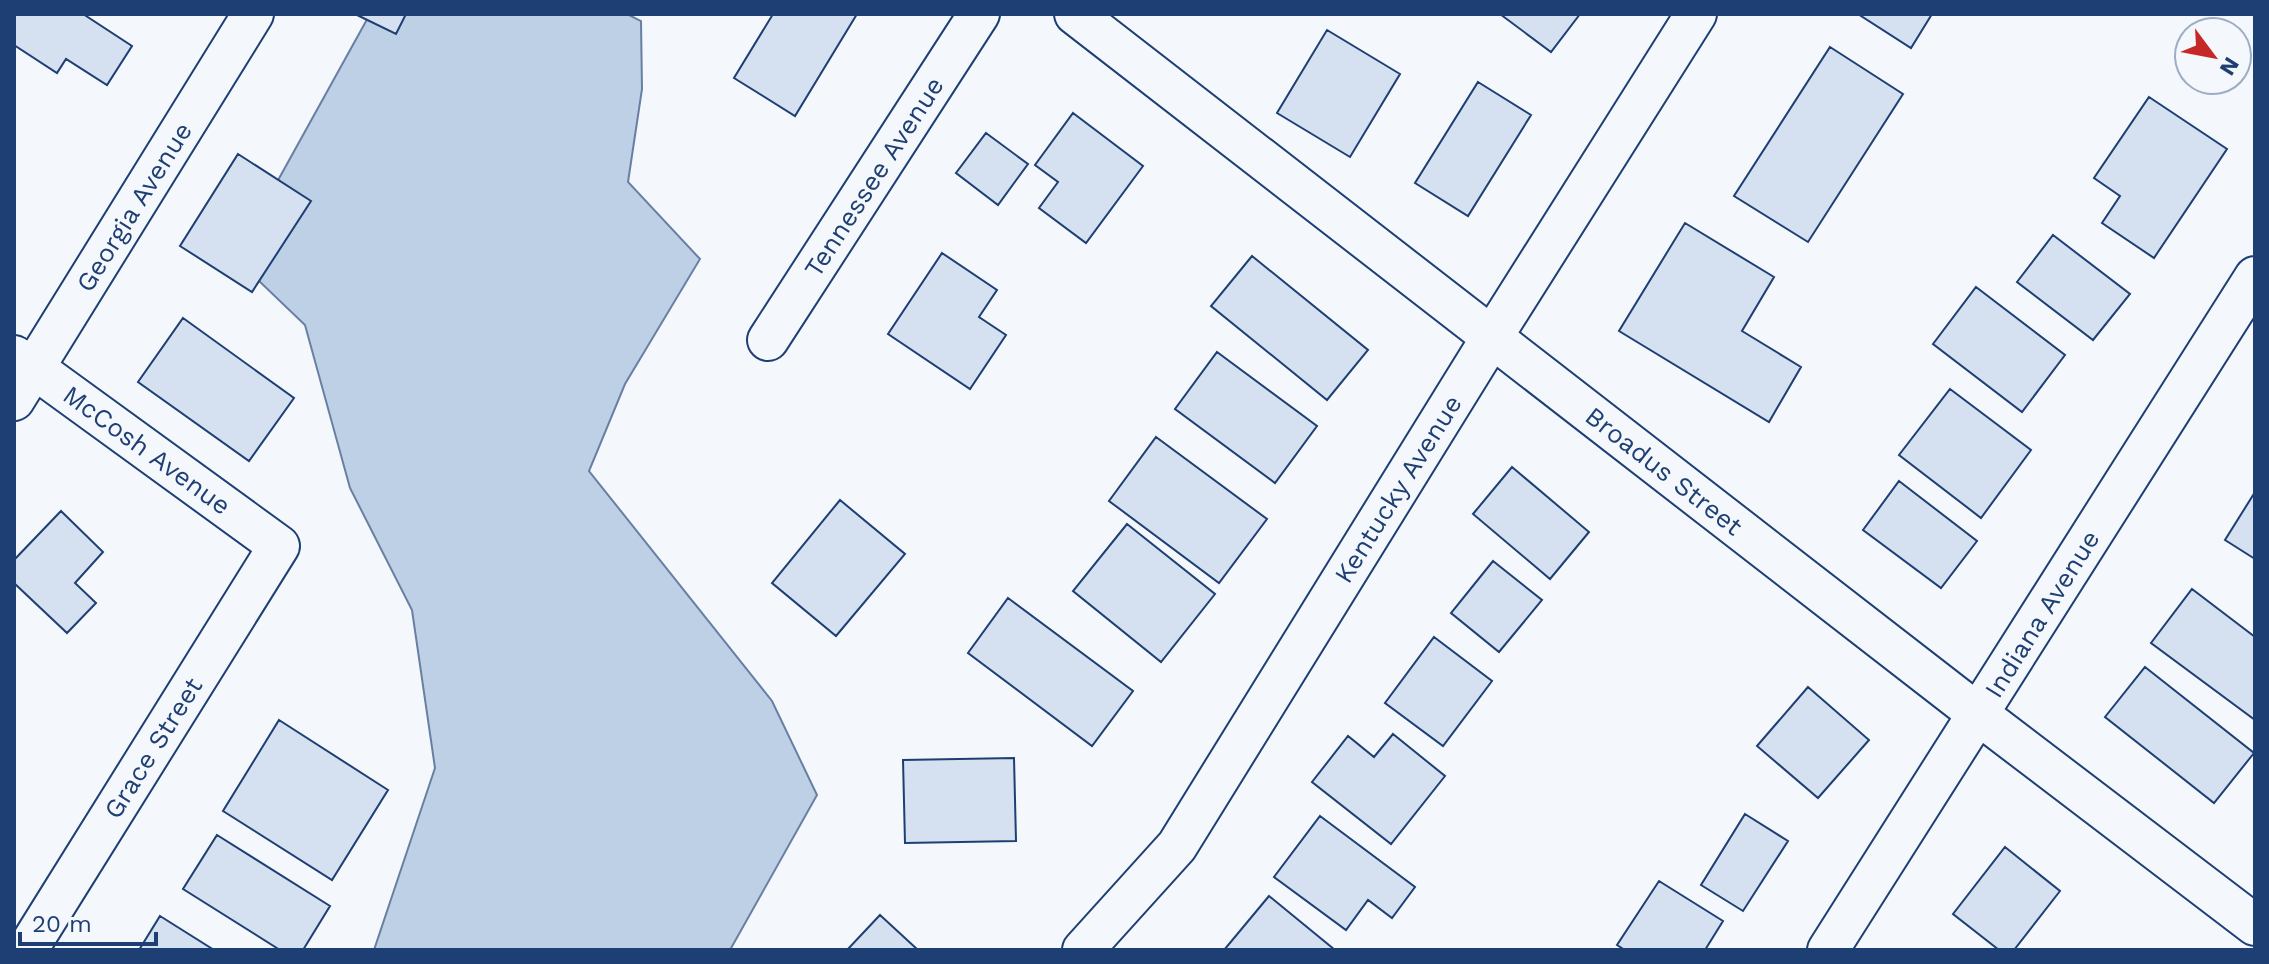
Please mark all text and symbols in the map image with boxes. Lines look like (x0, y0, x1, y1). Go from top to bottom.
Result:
north arrow (2173, 16, 2253, 96)
text: N (2215, 53, 2244, 80)
street label: Tennessee Avenue (798, 71, 950, 283)
street label: Georgia Avenue (70, 117, 198, 297)
street label: McCosh Avenue (58, 379, 236, 521)
street label: Kentucky Avenue (1328, 390, 1468, 588)
street label: Broadus Street (1580, 400, 1748, 542)
street label: Indiana Avenue (1979, 525, 2105, 703)
street label: Grace Street (98, 672, 208, 824)
scale bar (20, 896, 156, 946)
text: 20 m (32, 910, 92, 938)

